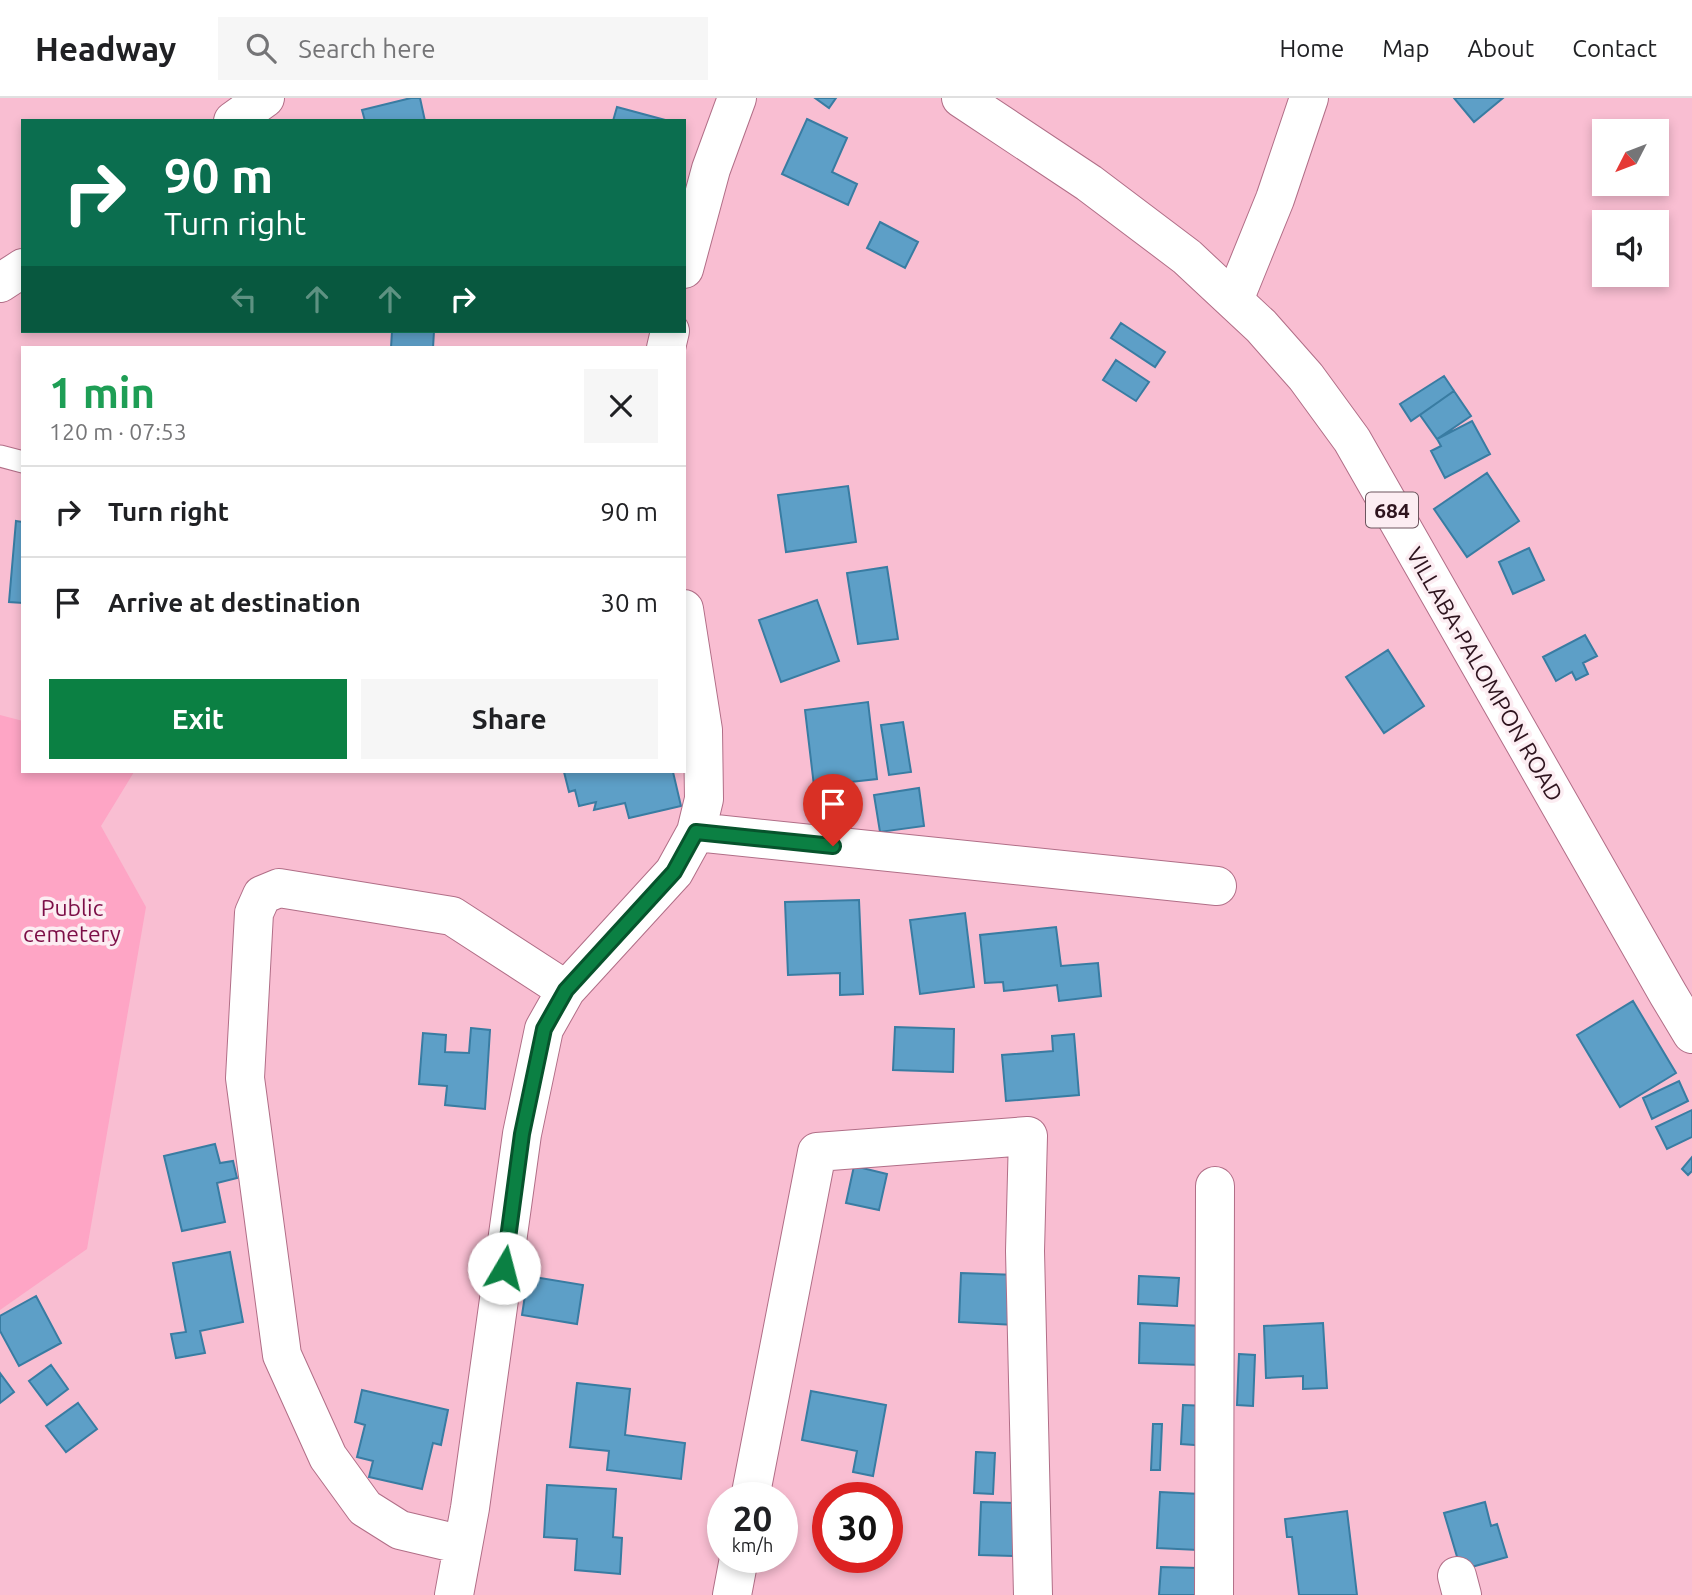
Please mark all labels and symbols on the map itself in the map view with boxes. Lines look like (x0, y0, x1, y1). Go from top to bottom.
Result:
north arrow (1592, 119, 1670, 196)
road number: 684 (1366, 492, 1418, 528)
street label: VILLABA-PALOMPON ROAD (1402, 543, 1568, 805)
pin (803, 774, 863, 846)
park label: Public cemetery (23, 895, 121, 946)
position arrow (467, 1231, 541, 1305)
speed limit sign: 30 (812, 1482, 903, 1573)

